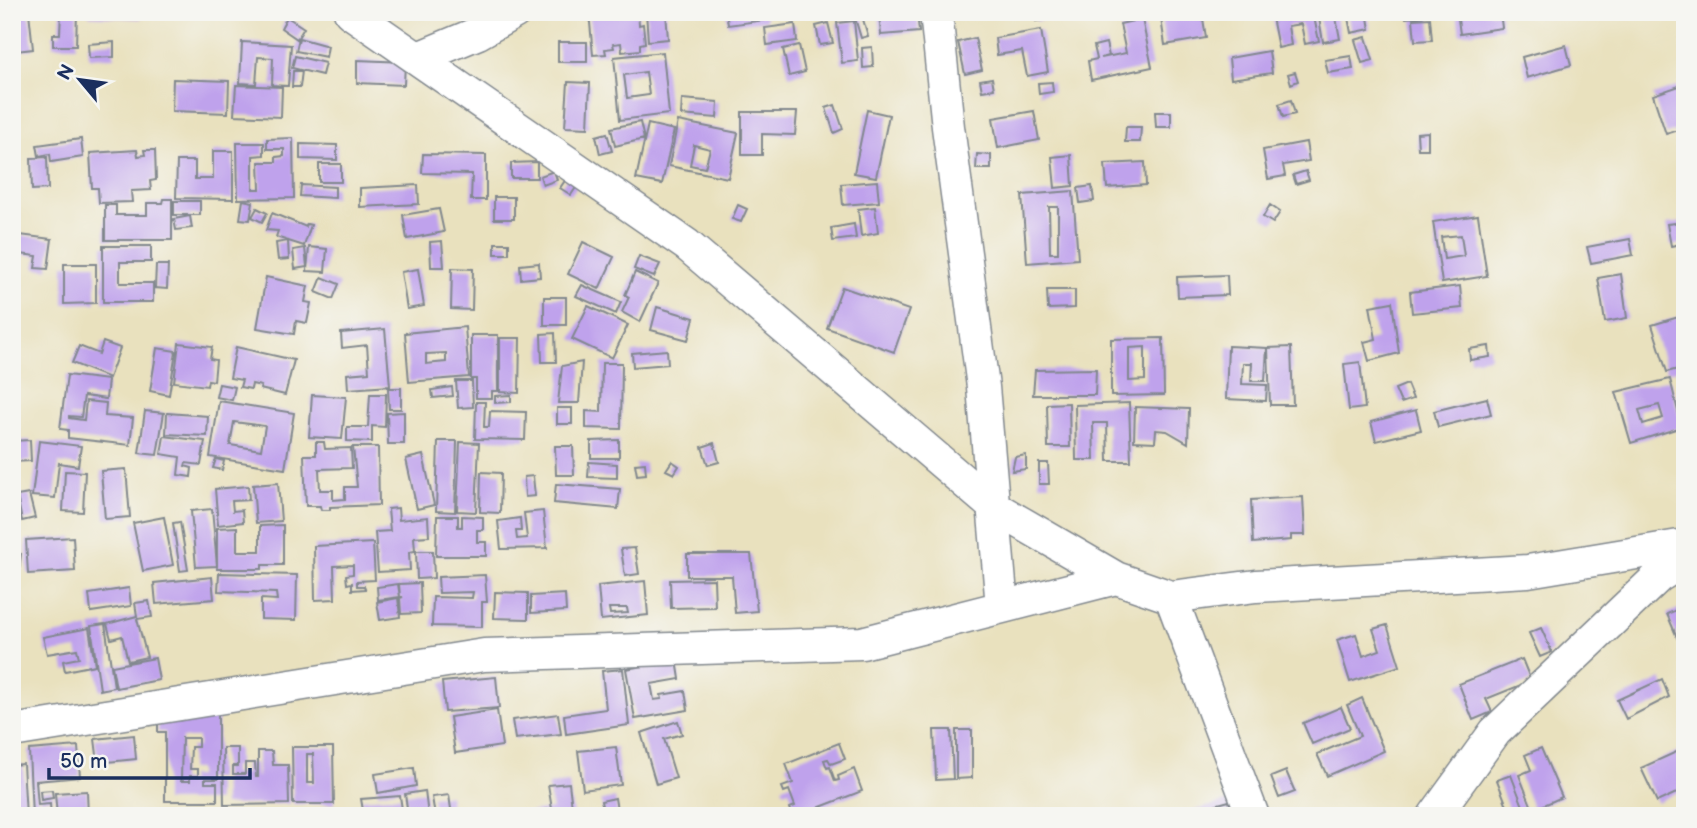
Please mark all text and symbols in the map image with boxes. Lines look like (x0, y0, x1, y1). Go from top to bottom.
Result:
north arrow (46, 46, 116, 116)
text: N (53, 61, 80, 84)
scale bar (49, 737, 250, 781)
text: 50 m (60, 749, 107, 774)

